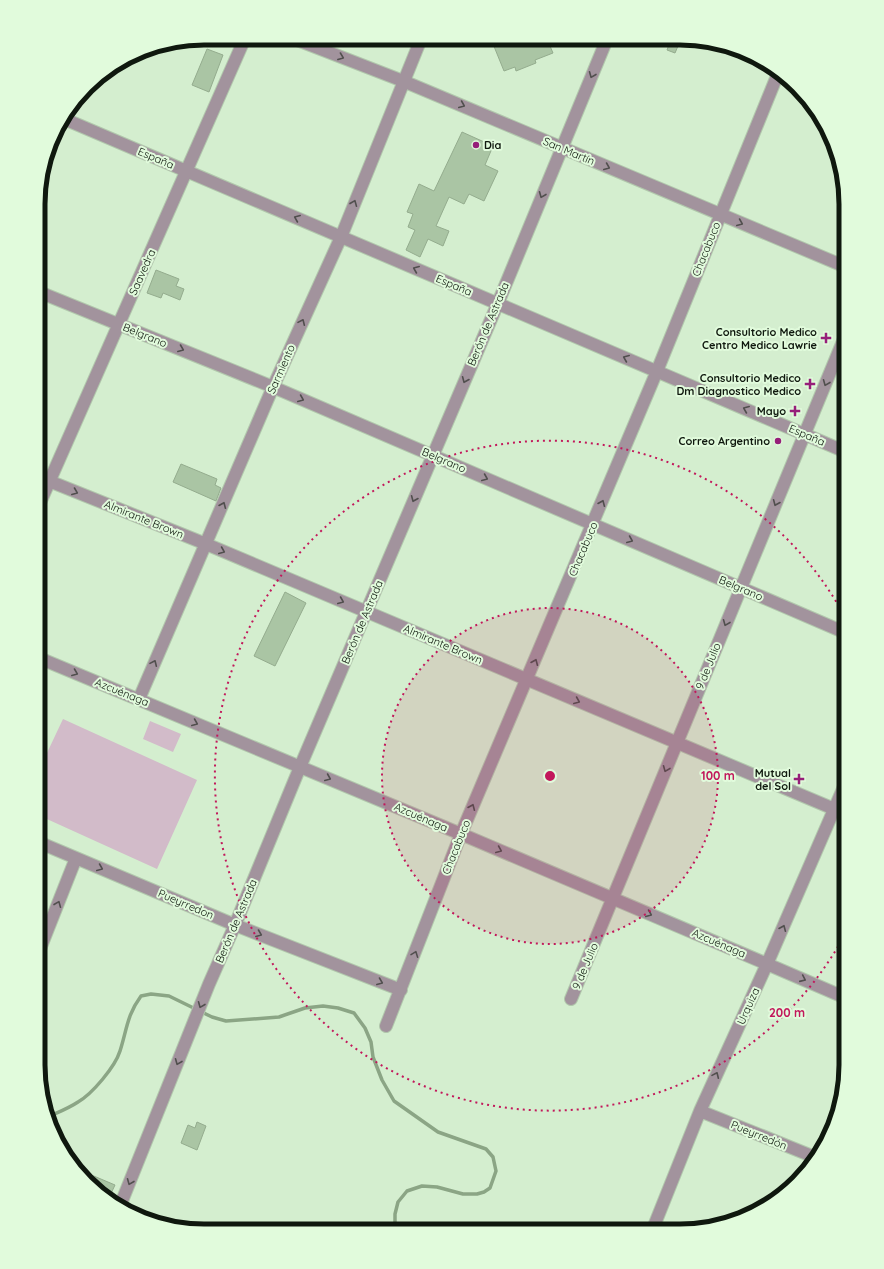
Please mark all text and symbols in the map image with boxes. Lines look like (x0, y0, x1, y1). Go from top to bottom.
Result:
one-way arrow (338, 53, 345, 61)
one-way arrow (588, 72, 596, 79)
one-way arrow (458, 101, 465, 109)
street label: San Martín (541, 134, 597, 168)
place label: Dia (484, 138, 501, 152)
marker: Dia (471, 140, 481, 150)
street label: España (136, 144, 176, 172)
one-way arrow (603, 162, 611, 170)
one-way arrow (539, 191, 547, 199)
one-way arrow (350, 199, 358, 206)
one-way arrow (293, 215, 301, 223)
one-way arrow (736, 218, 744, 226)
street label: Chacabuco (689, 219, 723, 278)
street label: Saavedra (126, 247, 158, 297)
one-way arrow (413, 266, 421, 274)
street label: España (434, 271, 474, 299)
street label: Berón de Astrada (464, 280, 512, 368)
one-way arrow (297, 319, 305, 326)
street label: Belgrano (121, 320, 169, 350)
place label: Consultorio Medico Centro Medico Lawrie (702, 325, 818, 352)
marker: Consultorio Medico Centro Medico Lawrie (820, 332, 832, 344)
street label: Sarmiento (264, 342, 298, 396)
one-way arrow (177, 345, 184, 353)
one-way arrow (623, 355, 630, 363)
place label: Consultorio Medico Dm Diagnostico Medico (676, 371, 801, 398)
one-way arrow (461, 376, 469, 383)
marker: Consultorio Medico Dm Diagnostico Medico (804, 378, 816, 390)
one-way arrow (823, 379, 831, 387)
one-way arrow (297, 394, 304, 402)
place label: Mayo (757, 404, 786, 418)
marker: Mayo (789, 405, 801, 417)
one-way arrow (742, 406, 750, 414)
street label: España (787, 421, 827, 449)
place label: Correo Argentino (679, 434, 770, 448)
marker: Correo Argentino (773, 436, 783, 446)
street label: Belgrano (420, 444, 468, 476)
one-way arrow (480, 473, 488, 481)
one-way arrow (71, 487, 79, 495)
one-way arrow (410, 496, 418, 503)
street label: Almirante Brown (102, 497, 186, 541)
one-way arrow (773, 499, 781, 507)
one-way arrow (597, 500, 605, 507)
one-way arrow (218, 502, 226, 509)
street label: Chacabuco (565, 519, 601, 578)
one-way arrow (626, 535, 633, 543)
one-way arrow (218, 546, 225, 554)
street label: Belgrano (717, 572, 765, 604)
street label: Berón de Astrada (338, 578, 386, 666)
one-way arrow (338, 597, 345, 605)
one-way arrow (723, 618, 731, 626)
street label: Almirante Brown (401, 621, 485, 667)
street label: 9 de Julio (692, 640, 724, 691)
one-way arrow (530, 658, 538, 665)
one-way arrow (150, 660, 158, 667)
one-way arrow (71, 668, 78, 676)
street label: Azcuénaga (93, 675, 151, 709)
one-way arrow (574, 696, 581, 704)
one-way arrow (191, 718, 198, 726)
one-way arrow (662, 765, 670, 772)
place label: Mutual del Sol (755, 766, 791, 793)
text: 100 m (701, 768, 735, 783)
centre of rings (543, 769, 557, 783)
one-way arrow (324, 774, 331, 782)
marker: Mutual del Sol (794, 774, 804, 784)
street label: Azcuénaga (392, 799, 450, 835)
one-way arrow (468, 804, 476, 811)
street label: Chacabuco (439, 817, 473, 876)
one-way arrow (496, 846, 503, 854)
one-way arrow (96, 863, 104, 871)
street label: Berón de Astrada (212, 877, 260, 965)
street label: Pueyrredon (156, 886, 216, 922)
one-way arrow (53, 901, 61, 908)
one-way arrow (645, 909, 652, 917)
one-way arrow (778, 924, 786, 931)
street label: Azcuénaga (690, 925, 748, 961)
one-way arrow (255, 930, 262, 938)
street label: 9 de Julio (569, 940, 601, 991)
one-way arrow (410, 951, 418, 958)
one-way arrow (799, 975, 806, 983)
one-way arrow (376, 978, 383, 986)
street label: Urquiza (734, 985, 762, 1027)
one-way arrow (198, 1000, 206, 1008)
text: 200 m (769, 1005, 805, 1020)
one-way arrow (175, 1058, 183, 1065)
one-way arrow (711, 1072, 719, 1080)
street label: Pueyrredón (729, 1117, 789, 1153)
one-way arrow (126, 1179, 134, 1186)

